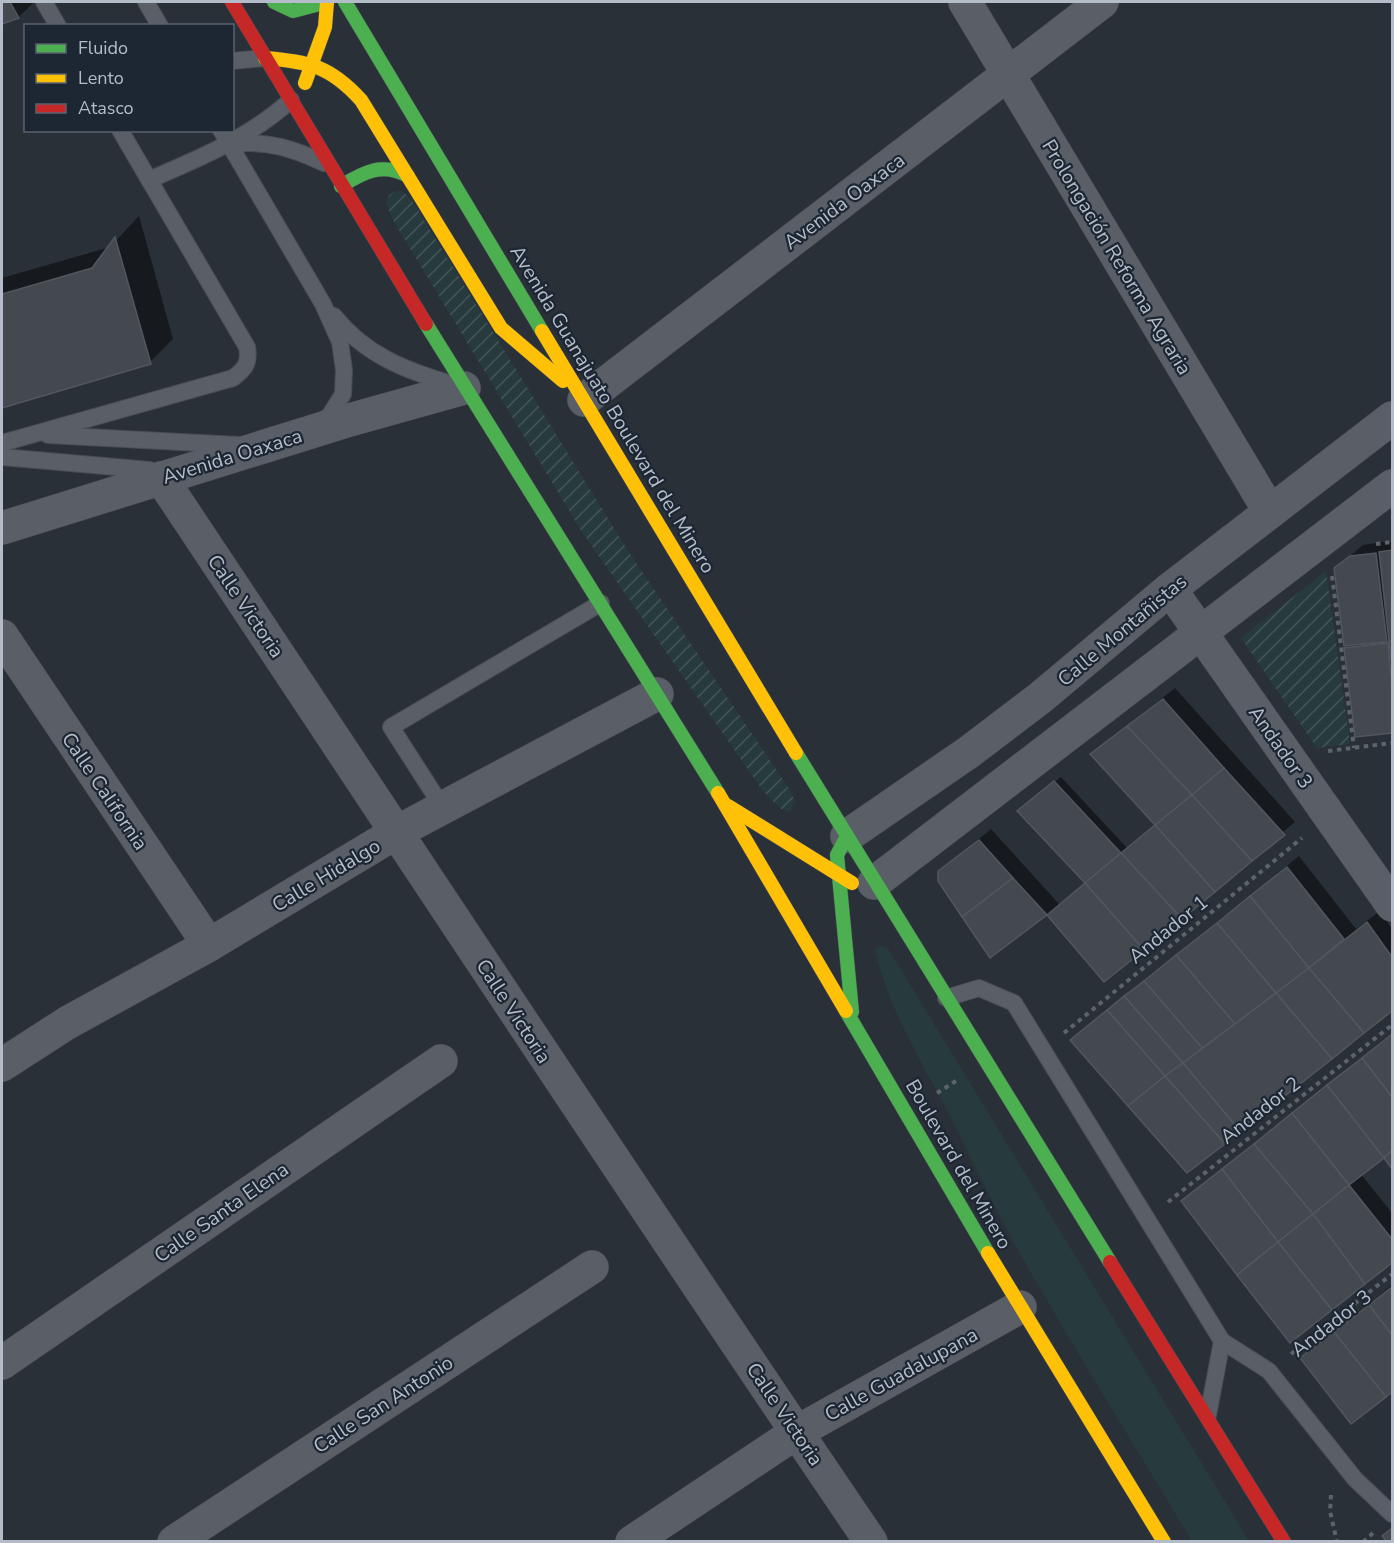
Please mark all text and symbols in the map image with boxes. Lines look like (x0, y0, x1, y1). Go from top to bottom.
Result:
legend (24, 24, 234, 132)
text: Fluido (78, 36, 128, 60)
text: Lento (78, 66, 124, 90)
text: Atasco (78, 96, 134, 120)
street label: Prolongación Reforma Agraria (1035, 134, 1198, 380)
street label: Avenida Oaxaca (778, 147, 910, 256)
street label: Avenida Guanajuato Boulevard del Minero (504, 240, 722, 578)
street label: Avenida Oaxaca (159, 422, 305, 491)
street label: Calle Victoria (201, 549, 290, 663)
street label: Calle Montañistas (1052, 568, 1193, 693)
street label: Andador 3 (1242, 701, 1319, 794)
street label: Calle California (55, 727, 154, 856)
street label: Calle Hidalgo (267, 832, 386, 918)
street label: Andador 1 (1123, 889, 1214, 970)
street label: Calle Victoria (470, 954, 557, 1069)
street label: Andador 2 (1214, 1070, 1306, 1150)
street label: Boulevard del Minero (899, 1074, 1018, 1254)
street label: Calle Santa Elena (149, 1156, 294, 1269)
street label: Andador 3 (1285, 1283, 1377, 1363)
street label: Calle Guadalupana (820, 1321, 983, 1428)
street label: Calle San Antonio (308, 1349, 458, 1460)
street label: Calle Victoria (740, 1357, 829, 1471)

